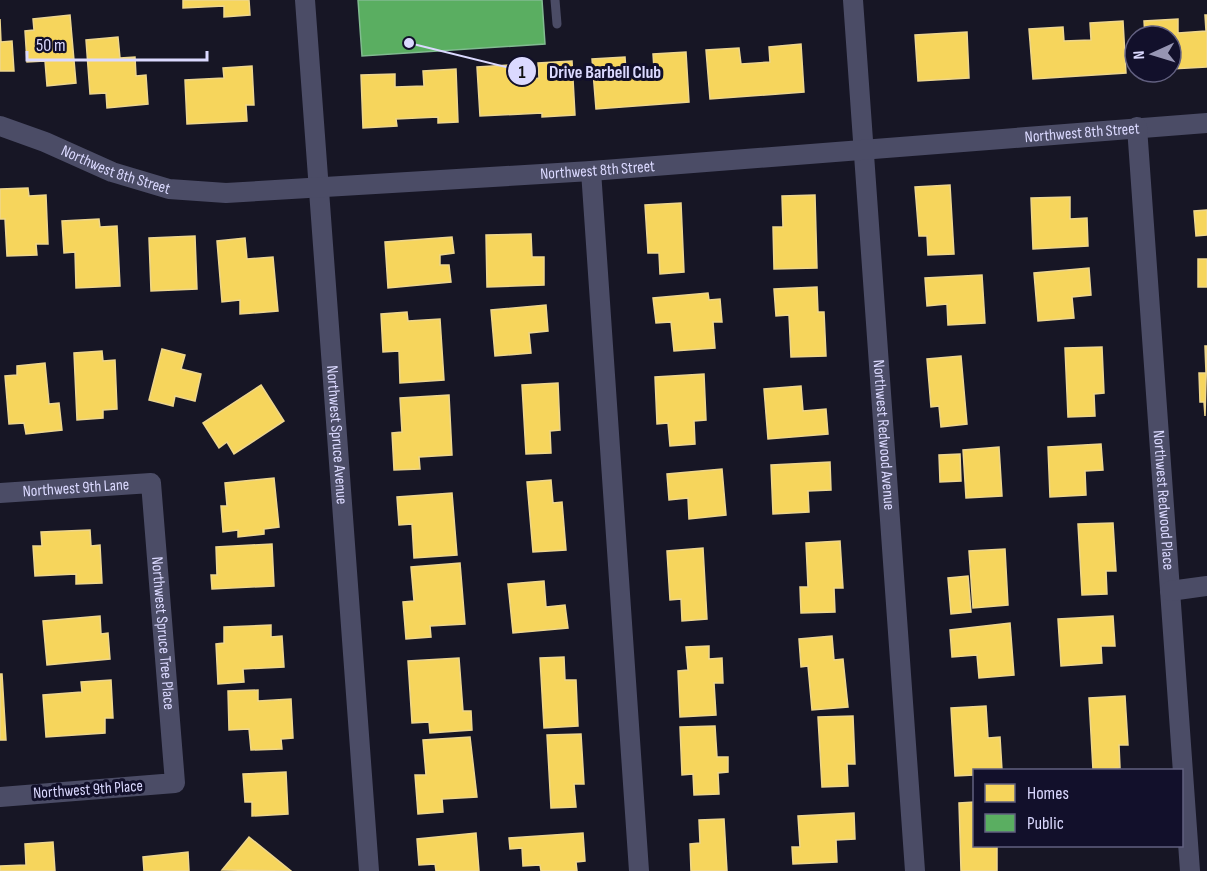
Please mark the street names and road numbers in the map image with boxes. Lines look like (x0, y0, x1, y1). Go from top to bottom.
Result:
street label: Northwest 8th Street (1024, 119, 1140, 147)
street label: Northwest 8th Street (58, 141, 173, 198)
street label: Northwest 8th Street (540, 157, 656, 184)
street label: Northwest Redwood Avenue (869, 359, 899, 511)
street label: Northwest Spruce Avenue (322, 365, 352, 505)
street label: Northwest Redwood Place (1149, 429, 1178, 571)
street label: Northwest 9th Lane (22, 475, 130, 501)
street label: Northwest Spruce Tree Place (147, 556, 179, 711)
street label: Northwest 9th Place (32, 777, 144, 803)

